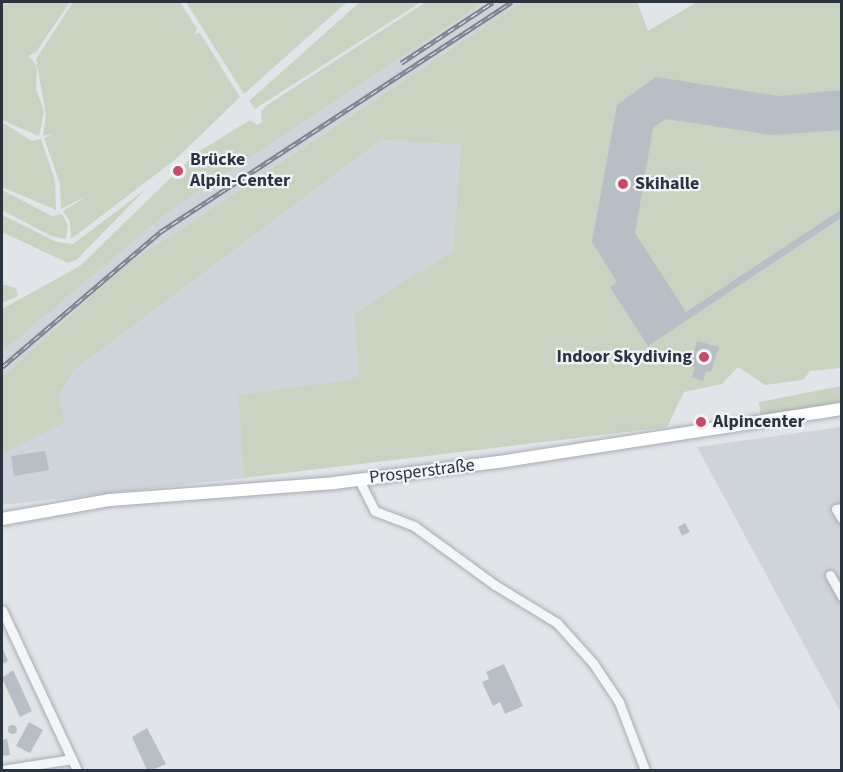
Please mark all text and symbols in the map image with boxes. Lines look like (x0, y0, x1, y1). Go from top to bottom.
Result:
place label: Brücke Alpin-Center (190, 150, 290, 192)
marker: Brücke Alpin-Center (171, 164, 185, 178)
place label: Skihalle (635, 173, 699, 195)
marker: Skihalle (616, 177, 630, 191)
place label: Indoor Skydiving (557, 346, 692, 368)
marker: Indoor Skydiving (697, 350, 711, 364)
place label: Alpincenter (713, 411, 805, 433)
marker: Alpincenter (694, 415, 708, 429)
street label: Prosperstraße (368, 455, 476, 489)

